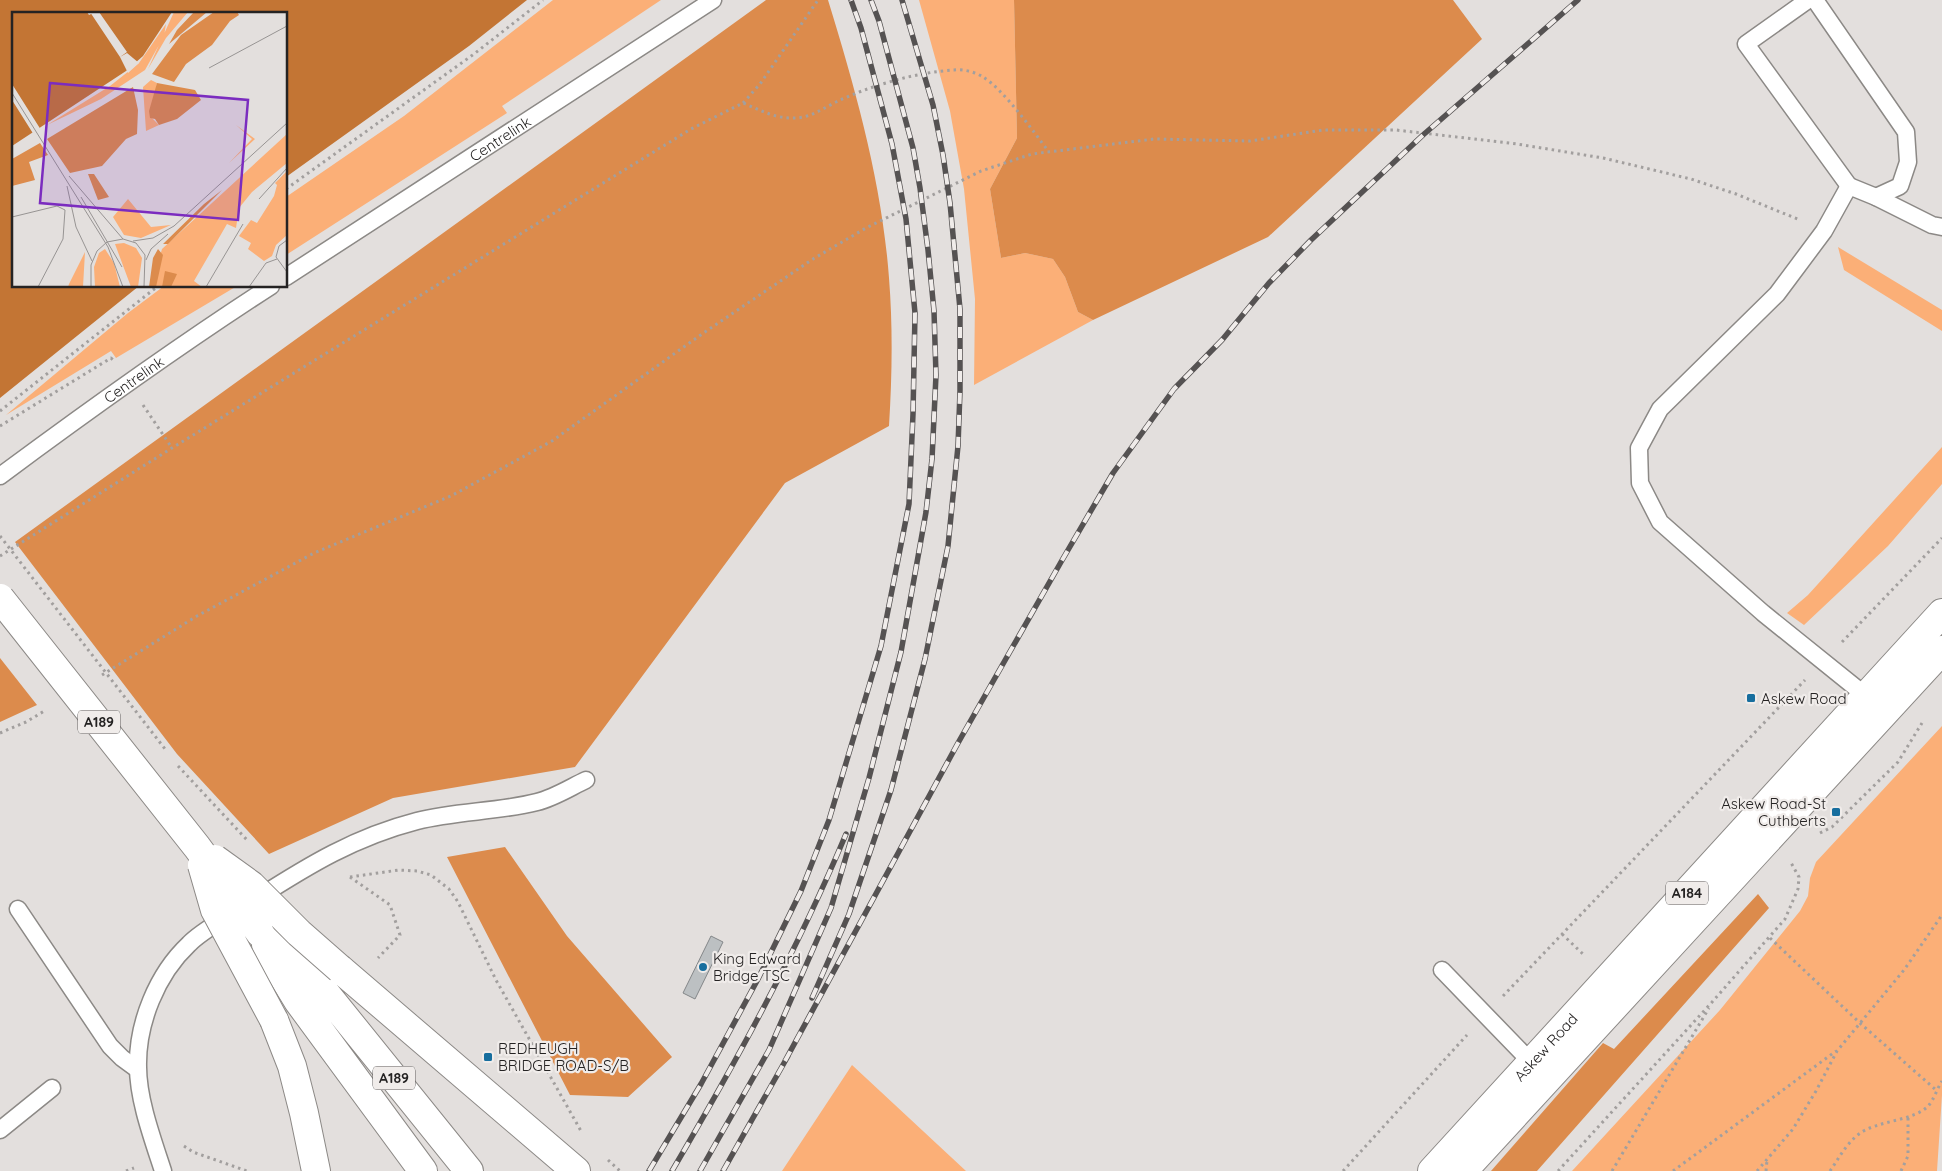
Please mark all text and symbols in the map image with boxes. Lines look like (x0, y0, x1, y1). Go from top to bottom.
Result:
inset map (12, 12, 288, 288)
street label: Centrelink (466, 111, 534, 165)
street label: Centrelink (100, 351, 167, 407)
place label: Askew Road (1761, 689, 1847, 708)
marker: Askew Road (1745, 692, 1757, 704)
road number: A189 (78, 710, 120, 734)
place label: Askew Road-St Cuthberts (1721, 794, 1826, 830)
marker: Askew Road-St Cuthberts (1830, 806, 1842, 818)
road number: A184 (1666, 881, 1708, 904)
place label: King Edward Bridge TSC (713, 949, 801, 985)
marker: King Edward Bridge TSC (697, 961, 709, 973)
street label: Askew Road (1509, 1009, 1581, 1085)
place label: REDHEUGH BRIDGE ROAD-S/B (498, 1039, 629, 1075)
marker: REDHEUGH BRIDGE ROAD-S/B (482, 1051, 494, 1063)
road number: A189 (373, 1066, 415, 1090)

